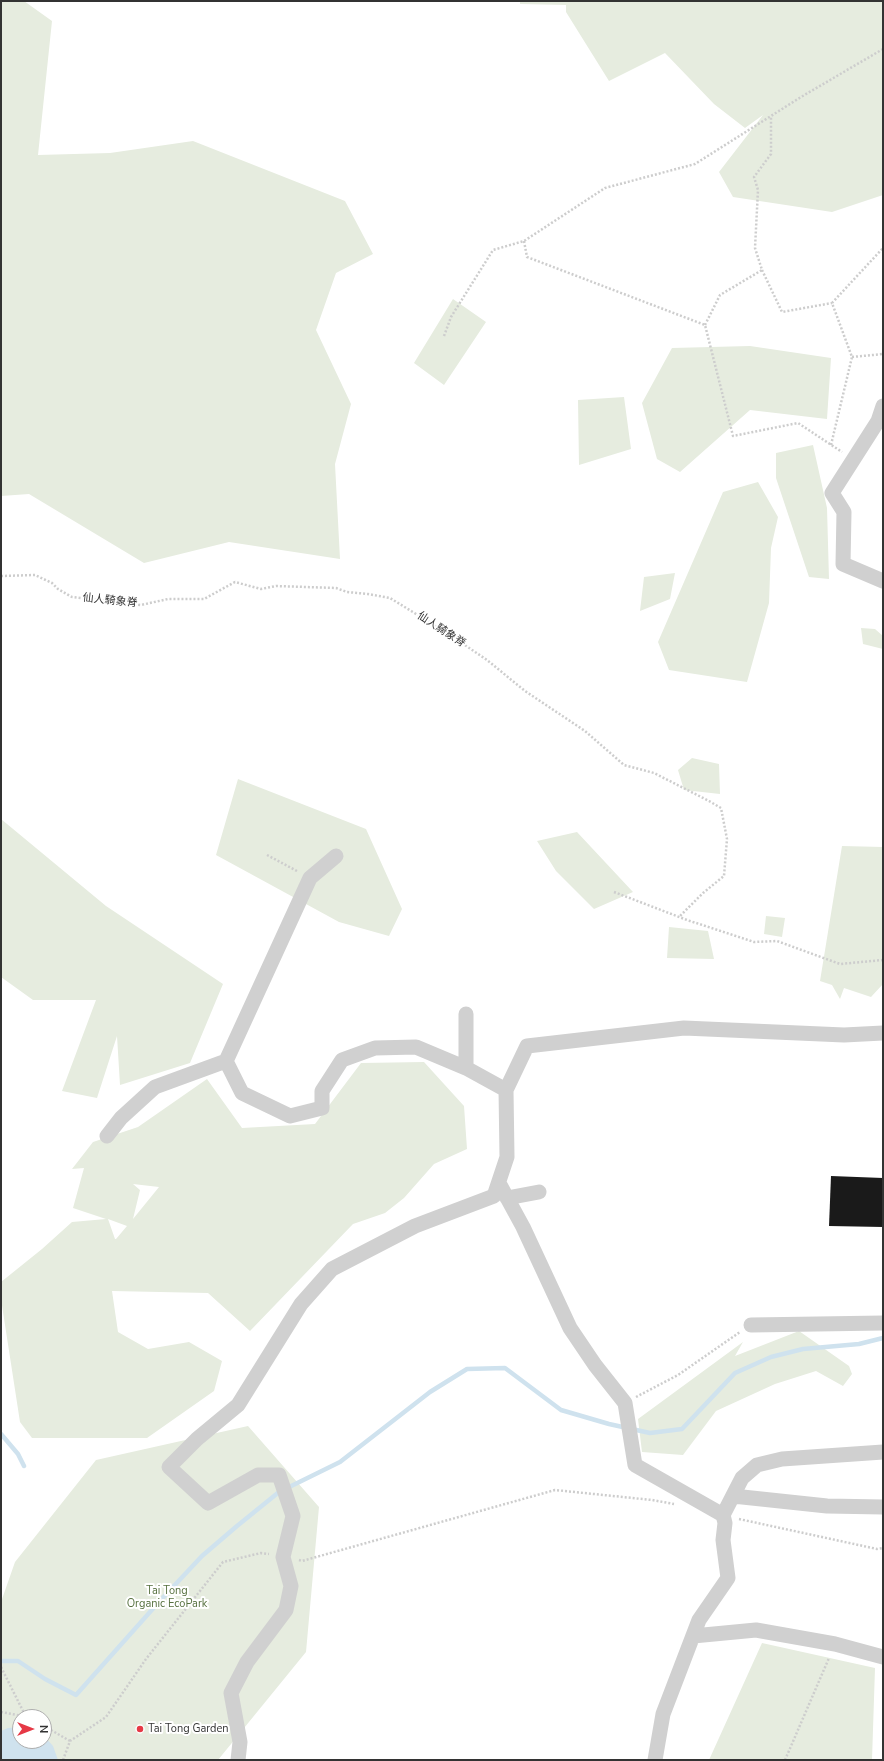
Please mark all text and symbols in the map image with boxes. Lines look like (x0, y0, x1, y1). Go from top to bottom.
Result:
street label: 仙人騎象脊 (82, 592, 138, 610)
street label: 仙人騎象脊 (414, 609, 468, 651)
park label: Tai Tong Organic EcoPark (127, 1584, 207, 1610)
north arrow (12, 1709, 52, 1749)
place label: Tai Tong Garden (148, 1722, 229, 1736)
marker: Tai Tong Garden (135, 1724, 145, 1734)
text: N (36, 1725, 51, 1733)

